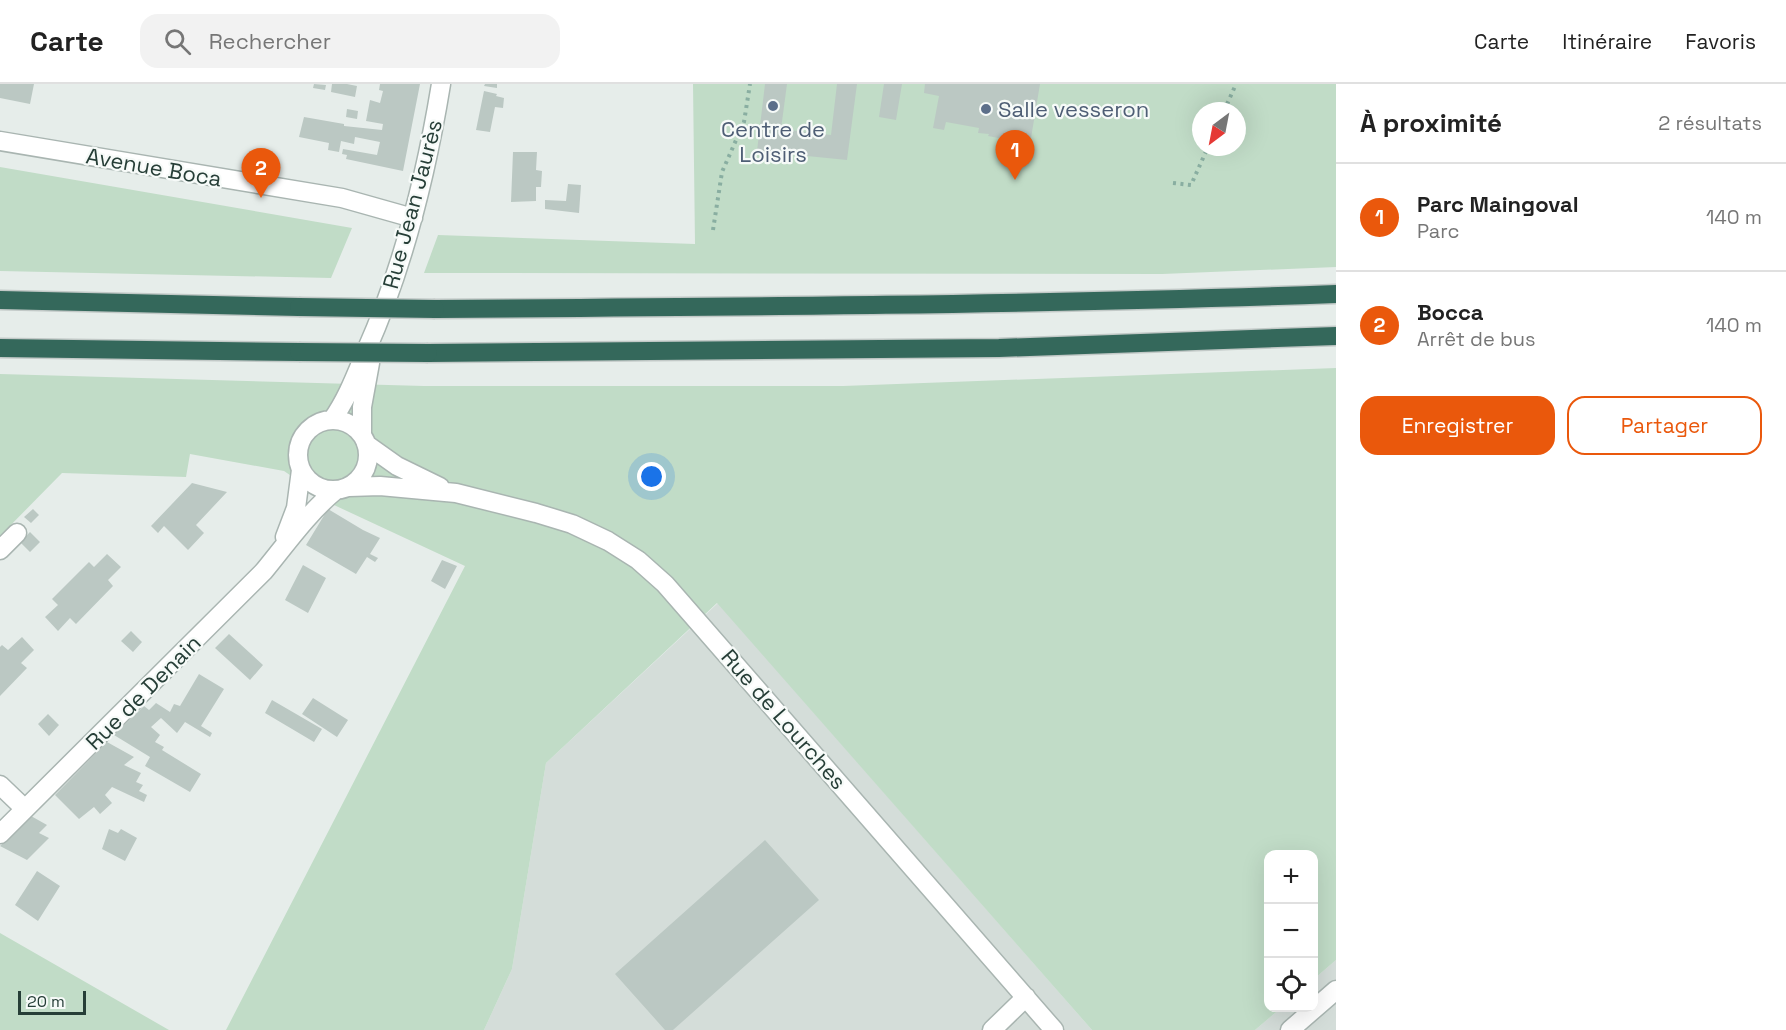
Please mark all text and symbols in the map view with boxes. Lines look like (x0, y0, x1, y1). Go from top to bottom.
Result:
search box (140, 14, 560, 68)
text: Carte (30, 23, 104, 59)
icon: search (161, 25, 194, 58)
text: Rechercher (209, 27, 331, 55)
text: Carte (1474, 28, 1529, 55)
text: Itinéraire (1562, 28, 1652, 55)
text: Favoris (1685, 28, 1756, 55)
place label: Salle vesseron (998, 95, 1149, 123)
marker: Centre de Loisirs (766, 99, 780, 113)
marker: Salle vesseron (979, 102, 993, 116)
north arrow (1192, 102, 1246, 156)
text: À proximité (1360, 106, 1502, 140)
text: 2 résultats (1658, 110, 1762, 136)
place label: Centre de Loisirs (721, 115, 825, 168)
street label: Rue Jean Jaurès (376, 116, 448, 292)
pin: 1 (996, 130, 1034, 180)
street label: Avenue Boca (84, 141, 224, 193)
pin: 2 (242, 148, 280, 198)
text: Parc Maingoval (1417, 190, 1579, 218)
text: 1 (1375, 204, 1384, 230)
text: 140 m (1706, 204, 1762, 230)
text: Parc (1417, 218, 1459, 244)
text: Bocca (1417, 298, 1484, 326)
text: 2 (1374, 312, 1385, 338)
text: 140 m (1706, 312, 1762, 338)
text: Arrêt de bus (1417, 326, 1536, 352)
button: Enregistrer (1360, 396, 1555, 455)
button: Partager (1567, 396, 1762, 455)
your location (637, 462, 666, 491)
street label: Rue de Denain (80, 629, 206, 755)
street label: Rue de Lourches (715, 643, 853, 795)
map controls (1264, 850, 1318, 1012)
button: + (1264, 850, 1318, 904)
button: − (1264, 904, 1318, 958)
button: locate (1264, 958, 1318, 1012)
scale bar (18, 988, 86, 1016)
text: 20 m (27, 991, 65, 1012)

